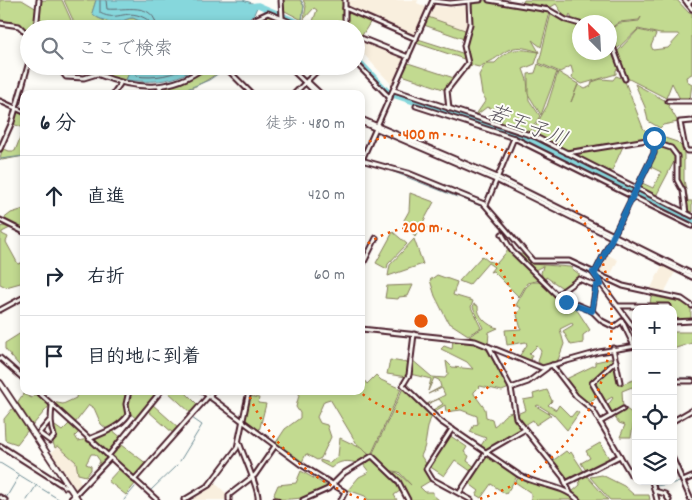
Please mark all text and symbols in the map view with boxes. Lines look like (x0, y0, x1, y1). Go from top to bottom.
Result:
north arrow (572, 15, 617, 60)
search box (20, 20, 365, 75)
icon: search (38, 34, 66, 62)
text: ここで検索 (78, 37, 173, 64)
water label: 若王子川 (482, 99, 572, 157)
text: 6 分 (40, 110, 76, 140)
text: 徒歩 · 480 m (266, 113, 345, 136)
text: 400 m (403, 125, 439, 147)
route start (643, 127, 666, 150)
icon: ahead (40, 182, 68, 210)
text: 420 m (308, 184, 345, 207)
text: 直進 (87, 185, 125, 212)
text: 200 m (403, 218, 439, 240)
icon: right (40, 262, 68, 290)
text: 60 m (314, 264, 345, 287)
text: 右折 (87, 265, 125, 292)
route end (555, 291, 578, 314)
map controls (632, 305, 677, 485)
button: + (632, 305, 677, 350)
centre of rings (412, 312, 430, 330)
icon: arrive (40, 342, 68, 370)
text: 目的地に到着 (87, 345, 201, 372)
button: − (632, 350, 677, 395)
button: locate (632, 395, 677, 440)
button: layers (632, 440, 677, 485)

